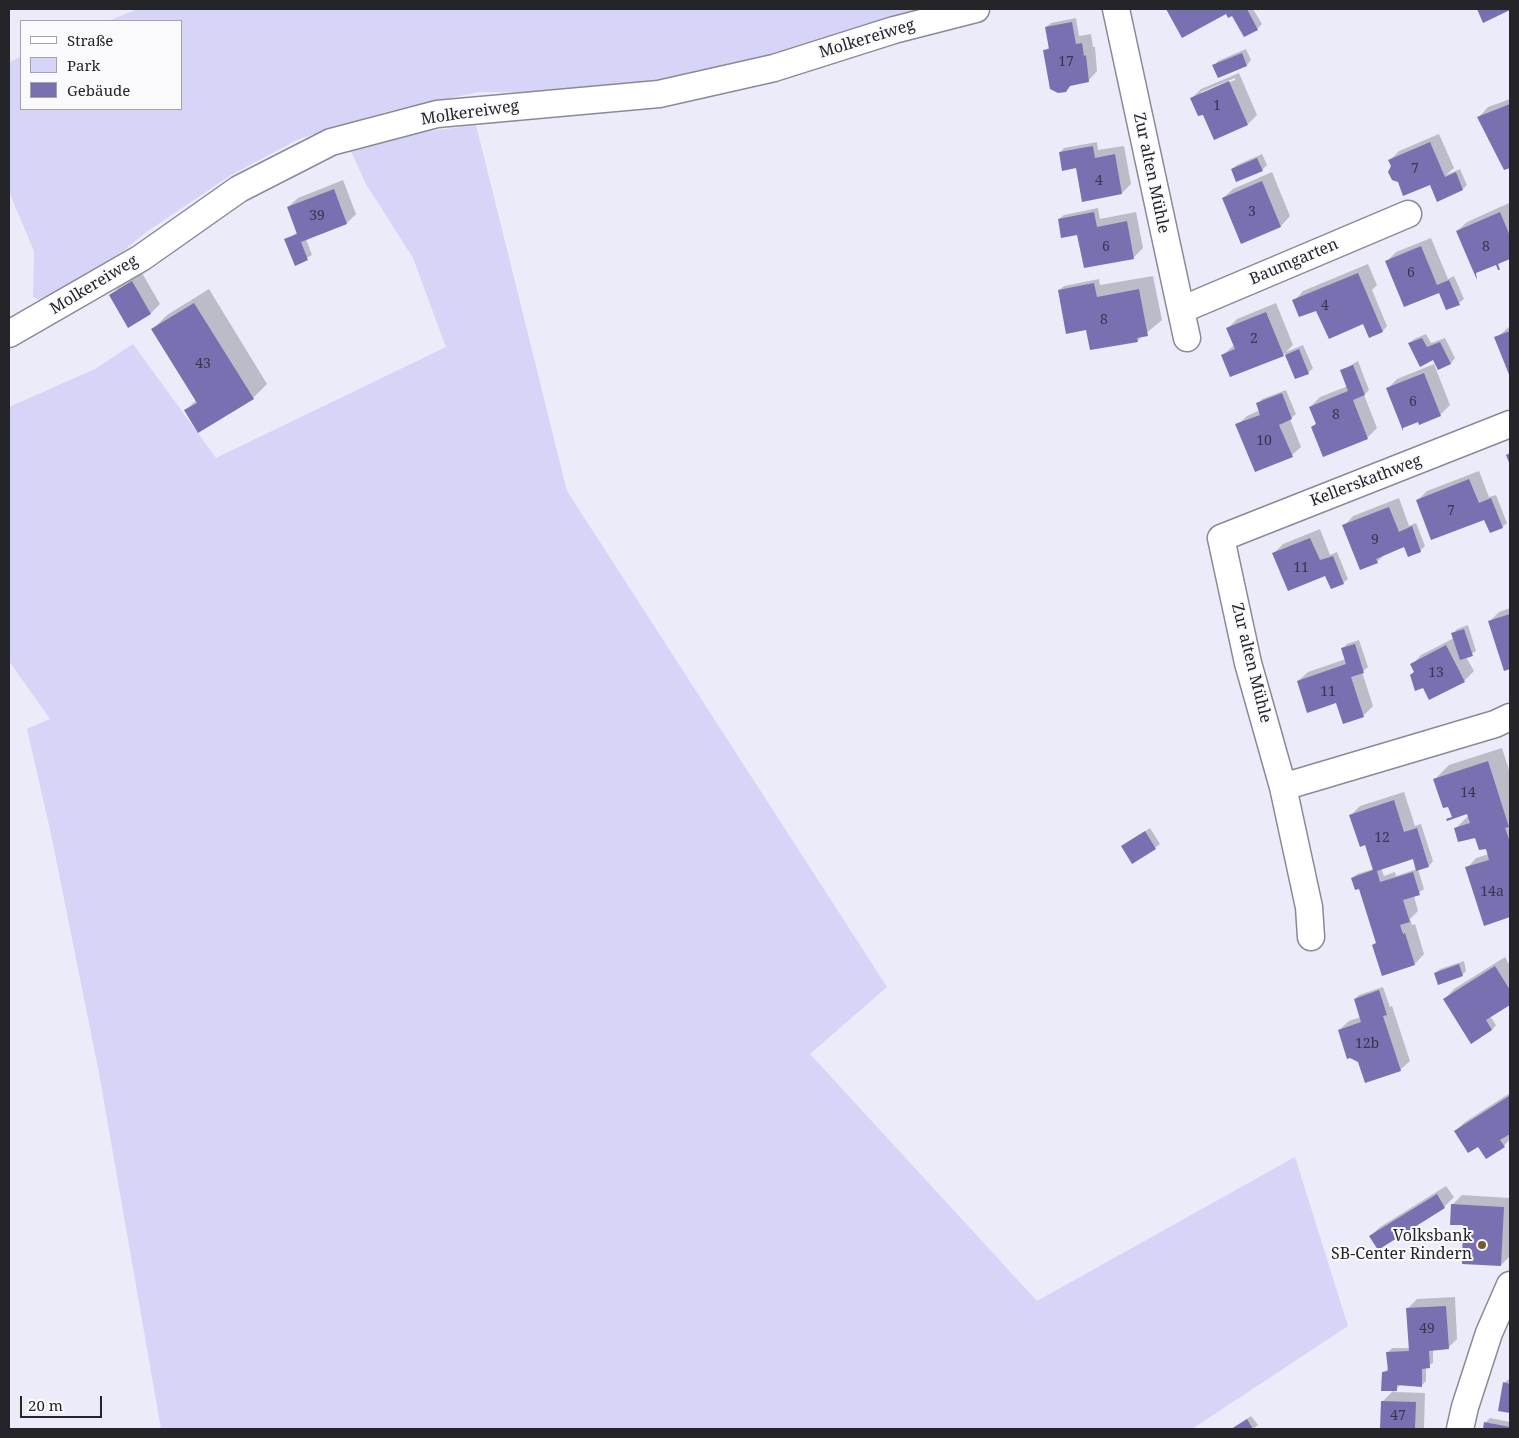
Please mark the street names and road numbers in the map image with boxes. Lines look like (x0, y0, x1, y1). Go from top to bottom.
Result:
street label: Molkereiweg (817, 15, 917, 63)
street label: Molkereiweg (420, 97, 520, 129)
street label: Zur alten Mühle (1129, 111, 1173, 235)
street label: Baumgarten (1247, 235, 1341, 289)
street label: Molkereiweg (47, 251, 141, 319)
street label: Kellerskathweg (1308, 451, 1424, 511)
street label: Zur alten Mühle (1227, 601, 1275, 725)

